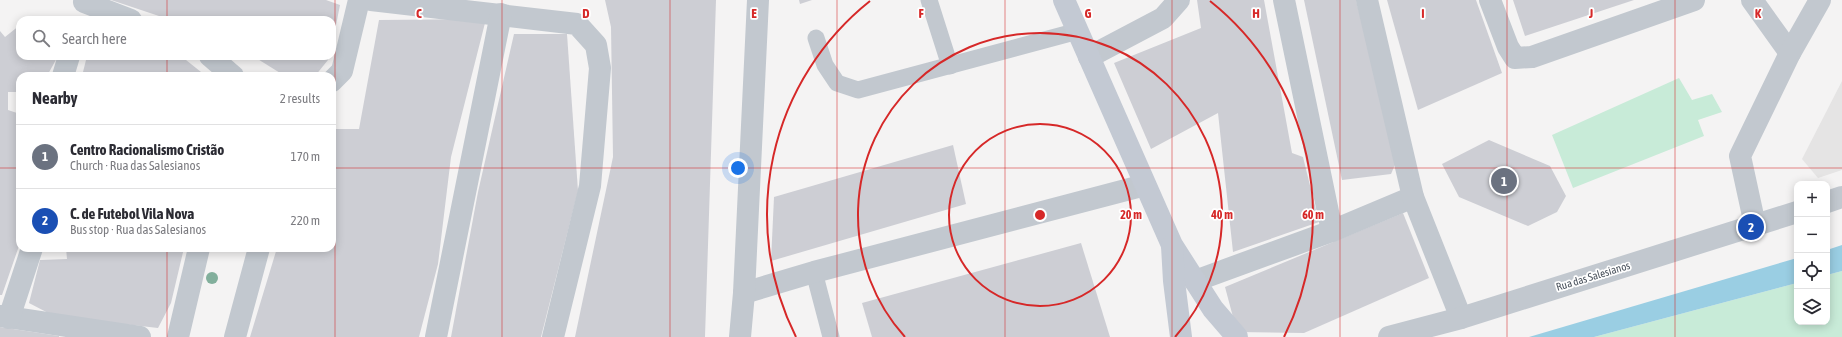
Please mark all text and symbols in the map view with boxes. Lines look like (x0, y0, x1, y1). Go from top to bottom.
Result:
text: C (416, 6, 422, 21)
text: D (582, 6, 590, 21)
text: E (751, 6, 757, 21)
text: F (918, 6, 924, 21)
text: G (1085, 6, 1092, 21)
text: H (1252, 6, 1260, 21)
text: I (1421, 6, 1425, 21)
text: J (1588, 6, 1593, 21)
text: K (1755, 6, 1762, 21)
search box (16, 16, 336, 60)
icon: search (30, 27, 52, 49)
text: Search here (62, 30, 127, 47)
text: Nearby (32, 88, 78, 108)
text: 2 results (280, 91, 320, 106)
text: Centro Racionalismo Cristão (70, 141, 224, 158)
text: 1 (42, 149, 48, 164)
text: 170 m (291, 149, 320, 164)
text: Church · Rua das Salesianos (70, 158, 200, 173)
your location (728, 158, 748, 178)
pin: 1 (1491, 166, 1517, 196)
map controls (1794, 181, 1830, 325)
button: + (1794, 181, 1830, 217)
text: C. de Futebol Vila Nova (70, 205, 194, 222)
centre of rings (1033, 208, 1047, 222)
text: 20 m (1120, 208, 1142, 222)
text: 40 m (1210, 208, 1233, 222)
text: 60 m (1302, 208, 1324, 222)
pin: 2 (1738, 212, 1764, 242)
text: 2 (42, 213, 48, 228)
text: 220 m (291, 213, 320, 228)
button: − (1794, 217, 1830, 253)
text: Bus stop · Rua das Salesianos (70, 222, 206, 237)
button: locate (1794, 253, 1830, 289)
street label: Rua das Salesianos (1555, 259, 1631, 293)
button: layers (1794, 289, 1830, 325)

